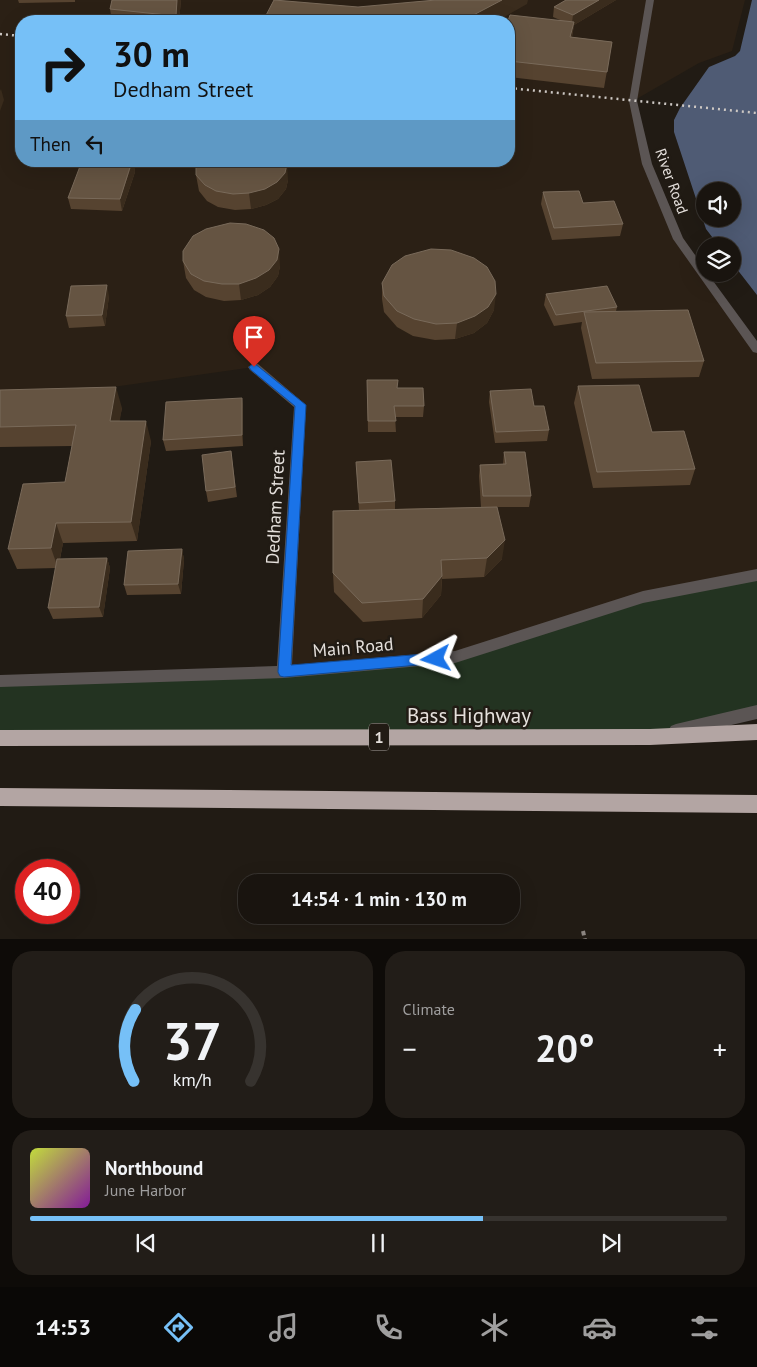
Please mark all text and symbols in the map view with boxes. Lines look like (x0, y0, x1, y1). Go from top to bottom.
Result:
text: 30 m (113, 31, 190, 77)
icon: right (30, 35, 95, 100)
text: Dedham Street (113, 75, 253, 103)
icon: left (81, 130, 109, 158)
text: Then (30, 132, 71, 156)
street label: River Road (651, 146, 693, 216)
map controls (696, 182, 741, 282)
button: sound (696, 182, 741, 227)
button: layers (696, 237, 741, 282)
pin (233, 316, 275, 367)
icon: arrive (240, 323, 268, 351)
street label: Dedham Street (261, 449, 289, 565)
street label: Main Road (312, 632, 394, 662)
position arrow (409, 632, 461, 684)
street label: Bass Highway (407, 702, 531, 729)
road number: 1 (369, 724, 389, 750)
speed limit sign: 40 (15, 859, 80, 924)
text: 14:54 · 1 min · 130 m (291, 887, 467, 911)
text: Climate (403, 999, 455, 1019)
text: 37 (163, 1007, 222, 1074)
text: 20° (535, 1023, 595, 1072)
text: − (403, 1030, 417, 1067)
text: + (713, 1030, 727, 1067)
text: km/h (173, 1068, 212, 1091)
text: Northbound (105, 1156, 203, 1180)
text: June Harbor (105, 1180, 186, 1200)
icon: previous (132, 1229, 160, 1257)
icon: pause (364, 1229, 392, 1257)
icon: next (597, 1229, 625, 1257)
icon: directions (161, 1310, 196, 1345)
icon: music (266, 1310, 301, 1345)
icon: phone (371, 1310, 406, 1345)
icon: climate (477, 1310, 512, 1345)
icon: car (582, 1310, 617, 1345)
icon: filters (687, 1310, 722, 1345)
text: 14:53 (35, 1313, 91, 1341)

